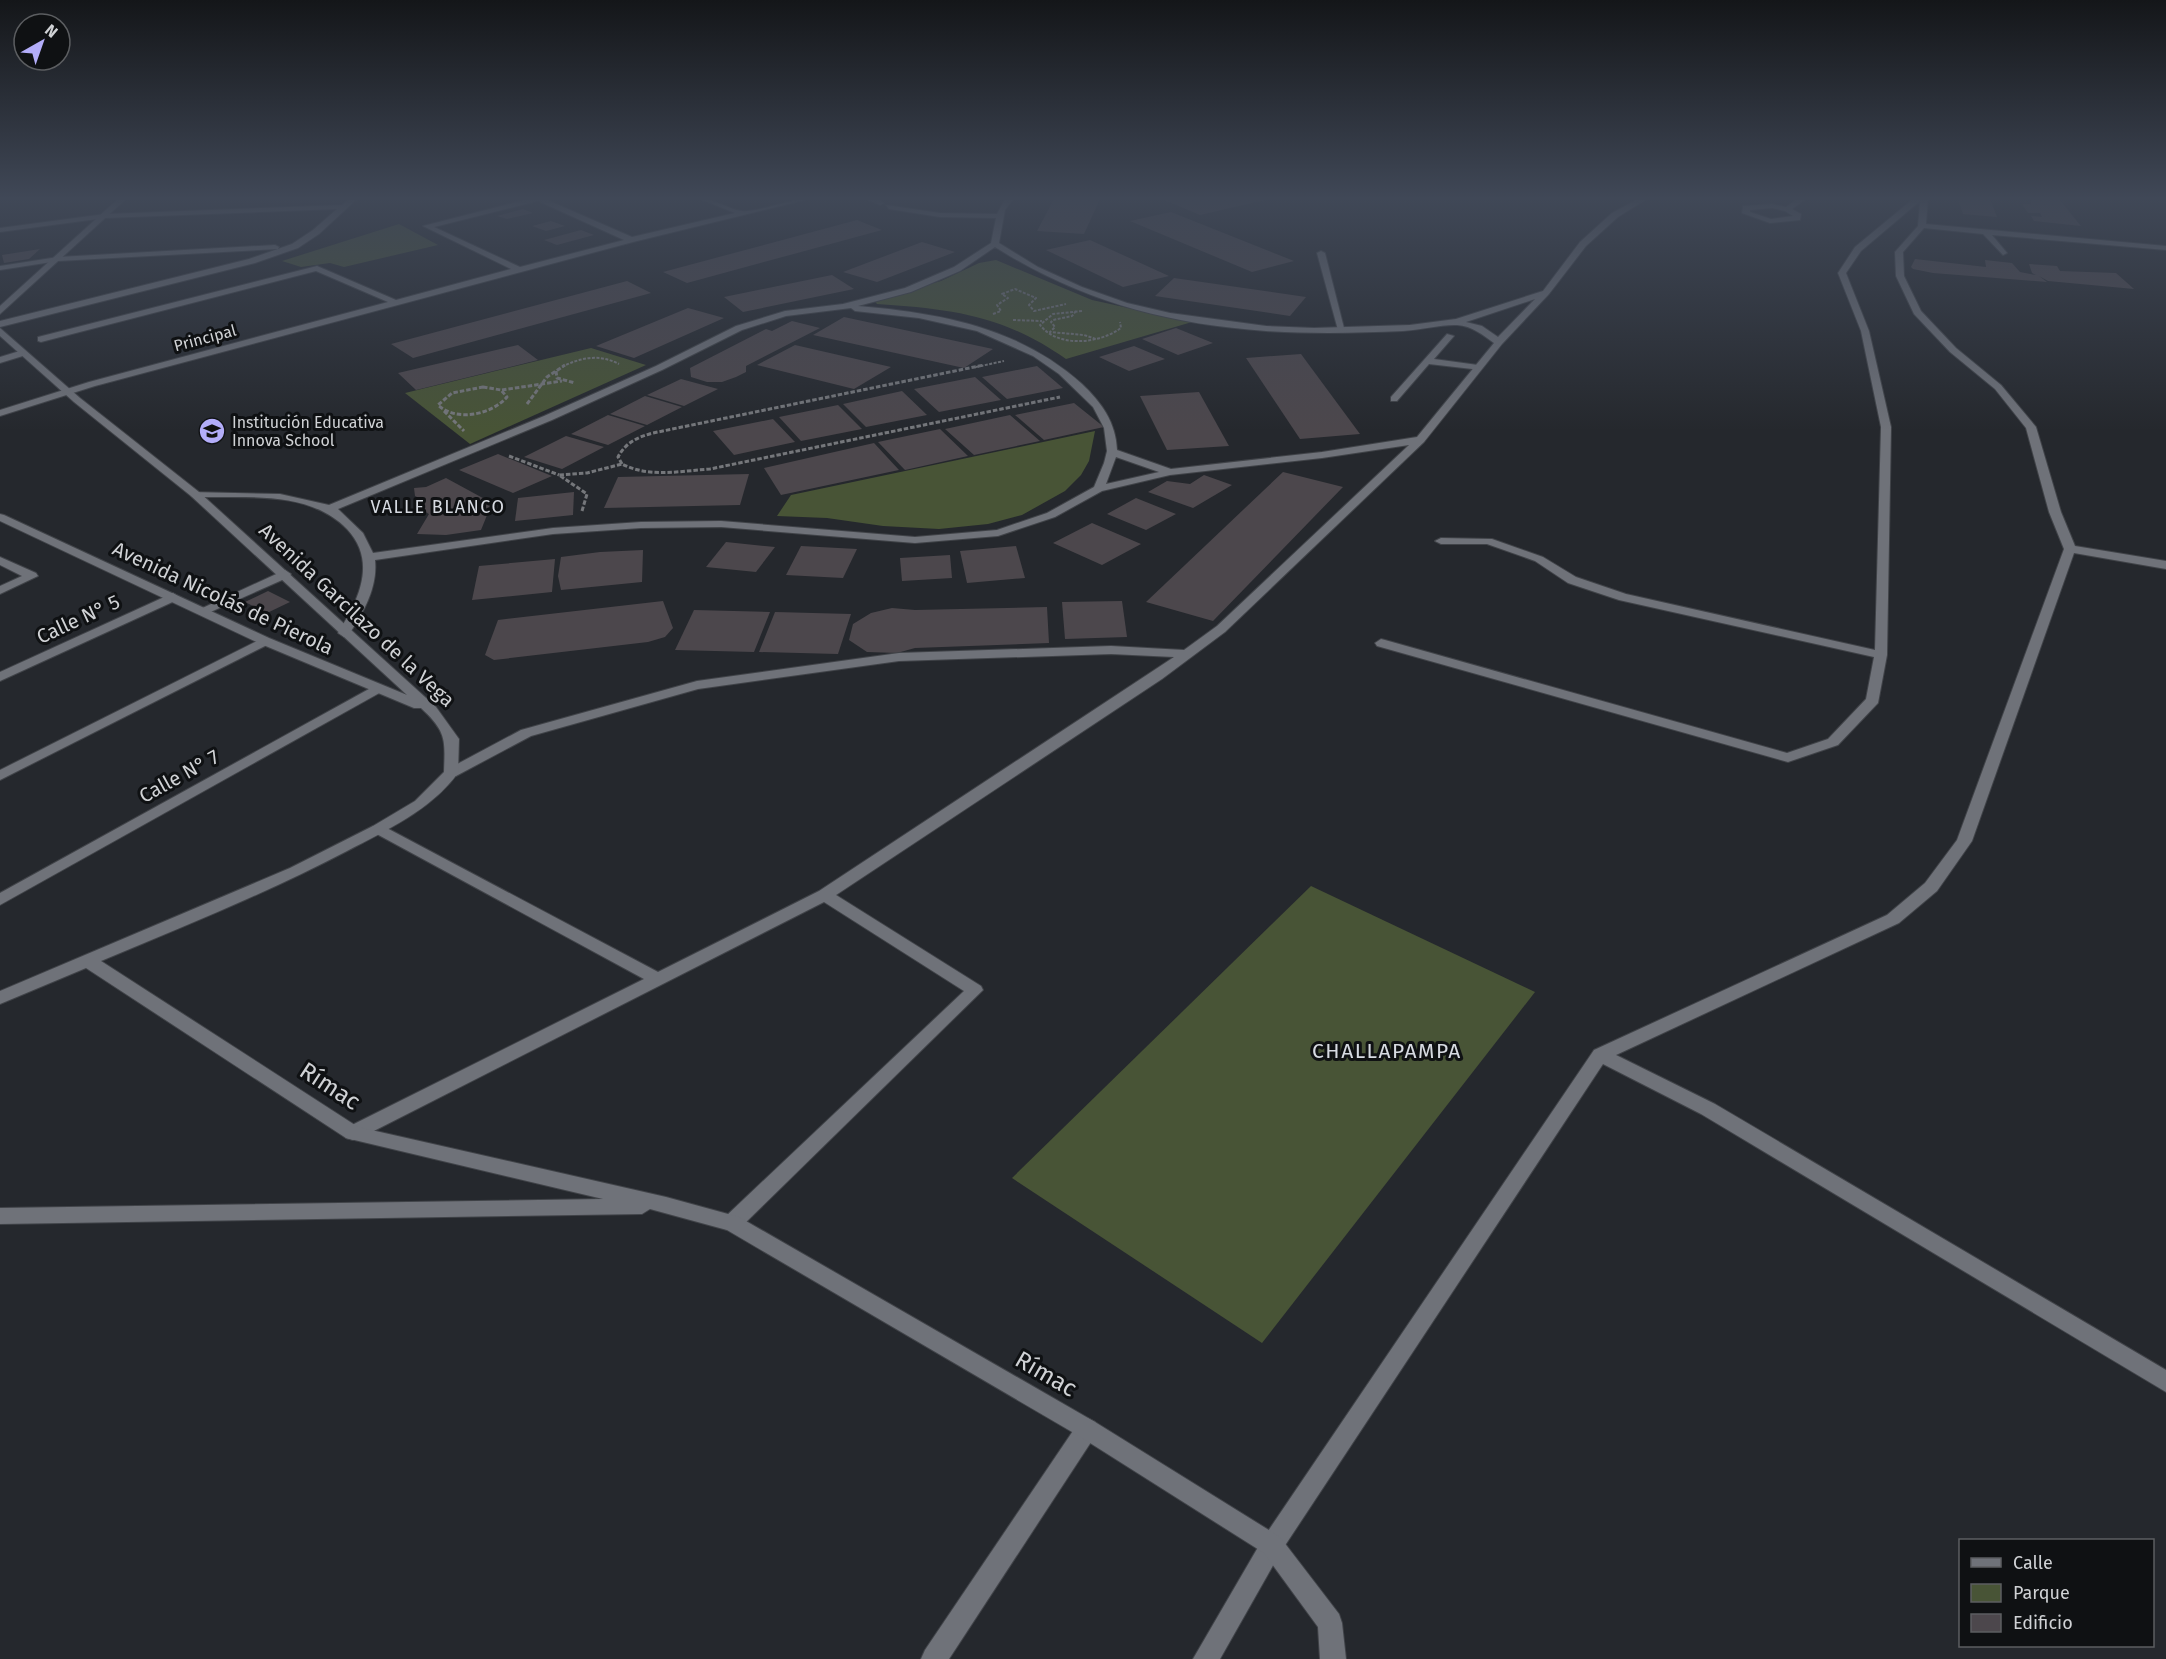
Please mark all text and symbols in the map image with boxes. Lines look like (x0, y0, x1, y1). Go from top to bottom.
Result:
north arrow (12, 12, 72, 72)
text: N (41, 20, 61, 42)
street label: Principal (172, 320, 239, 355)
place label: Institución Educativa Innova School (232, 413, 384, 450)
school or university icon: Institución Educativa Innova School (197, 416, 227, 446)
district label: VALLE BLANCO (370, 496, 506, 518)
street label: Avenida Garcilazo de la Vega (254, 518, 460, 712)
street label: Avenida Nicolás de Pierola (109, 536, 337, 660)
street label: Calle N° 5 (33, 589, 123, 649)
street label: Calle N° 7 (135, 744, 223, 808)
district label: CHALLAPAMPA (1312, 1038, 1462, 1064)
street label: Rímac (295, 1056, 365, 1116)
street label: Rímac (1010, 1345, 1082, 1403)
legend (1959, 1539, 2154, 1647)
text: Calle (2013, 1552, 2053, 1574)
text: Parque (2013, 1582, 2070, 1604)
text: Edificio (2013, 1612, 2073, 1634)

